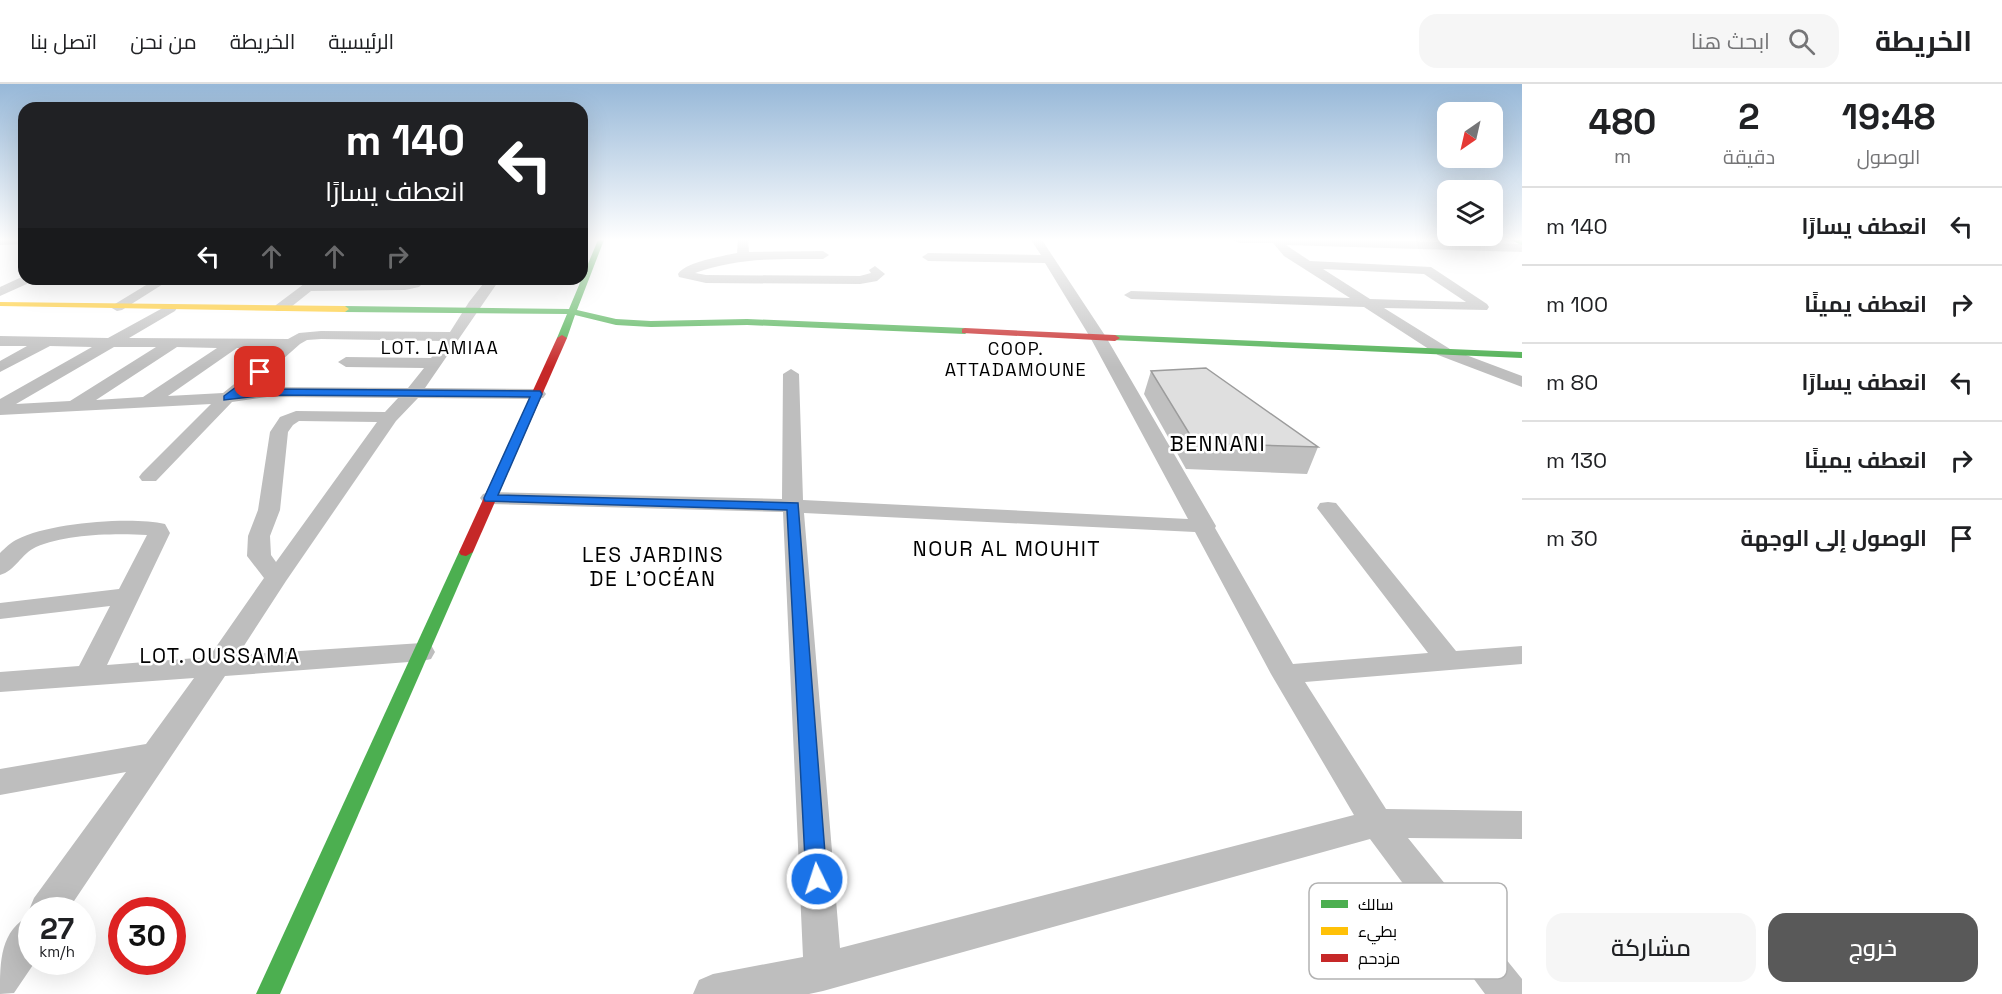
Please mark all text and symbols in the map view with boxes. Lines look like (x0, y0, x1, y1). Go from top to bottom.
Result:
search box (1419, 14, 1839, 68)
text: الخريطة (1875, 23, 1972, 59)
icon: search (1785, 25, 1818, 58)
text: ابحث هنا (1691, 27, 1770, 55)
text: اتصل بنا (30, 28, 97, 55)
text: من نحن (130, 28, 197, 55)
text: الخريطة (230, 28, 295, 55)
text: الرئيسية (328, 28, 394, 55)
text: 2 (1738, 94, 1760, 140)
text: 19:48 (1842, 94, 1935, 140)
text: 480 (1589, 99, 1656, 145)
north arrow (1437, 102, 1503, 168)
map controls (1437, 102, 1503, 246)
text: 140 m (346, 114, 465, 167)
icon: left (486, 126, 564, 204)
text: m (1614, 143, 1631, 169)
text: دقيقة (1723, 144, 1775, 170)
text: الوصول (1857, 144, 1920, 170)
text: انعطف يسارًا (325, 174, 465, 209)
button: layers (1437, 180, 1503, 246)
icon: left (1945, 210, 1978, 243)
text: 140 m (1546, 212, 1608, 240)
text: انعطف يسارًا (1801, 212, 1927, 240)
icon: left (192, 240, 225, 273)
icon: ahead (255, 240, 288, 273)
icon: ahead (318, 240, 351, 273)
icon: right (381, 240, 414, 273)
icon: right (1945, 288, 1978, 321)
text: 100 m (1546, 290, 1608, 318)
text: انعطف يمينًا (1804, 290, 1927, 318)
district label: LOT. LAMIAA (381, 336, 499, 359)
district label: COOP. ATTADAMOUNE (945, 337, 1087, 381)
pin (234, 346, 285, 397)
icon: arrive (243, 355, 276, 388)
icon: left (1945, 366, 1978, 399)
text: 80 m (1546, 368, 1598, 396)
text: انعطف يسارًا (1801, 368, 1927, 396)
district label: BENNANI (1170, 430, 1266, 457)
icon: right (1945, 444, 1978, 477)
text: 130 m (1546, 446, 1607, 474)
text: انعطف يمينًا (1804, 446, 1927, 474)
icon: arrive (1945, 522, 1978, 555)
text: 30 m (1546, 524, 1598, 552)
text: الوصول إلى الوجهة (1741, 524, 1927, 552)
district label: NOUR AL MOUHIT (913, 535, 1101, 562)
district label: LES JARDINS DE L'OCÉAN (582, 541, 724, 592)
district label: LOT. OUSSAMA (139, 642, 301, 669)
position arrow (785, 847, 849, 911)
legend (1309, 883, 1507, 979)
text: سالك (1358, 894, 1393, 915)
speed limit sign: 30 (108, 897, 186, 975)
text: 27 (40, 909, 74, 948)
button: مشاركة (1546, 913, 1756, 982)
button: خروج (1768, 913, 1978, 982)
text: بطيء (1358, 921, 1397, 945)
text: km/h (39, 942, 75, 961)
text: مزدحم (1358, 948, 1400, 970)

